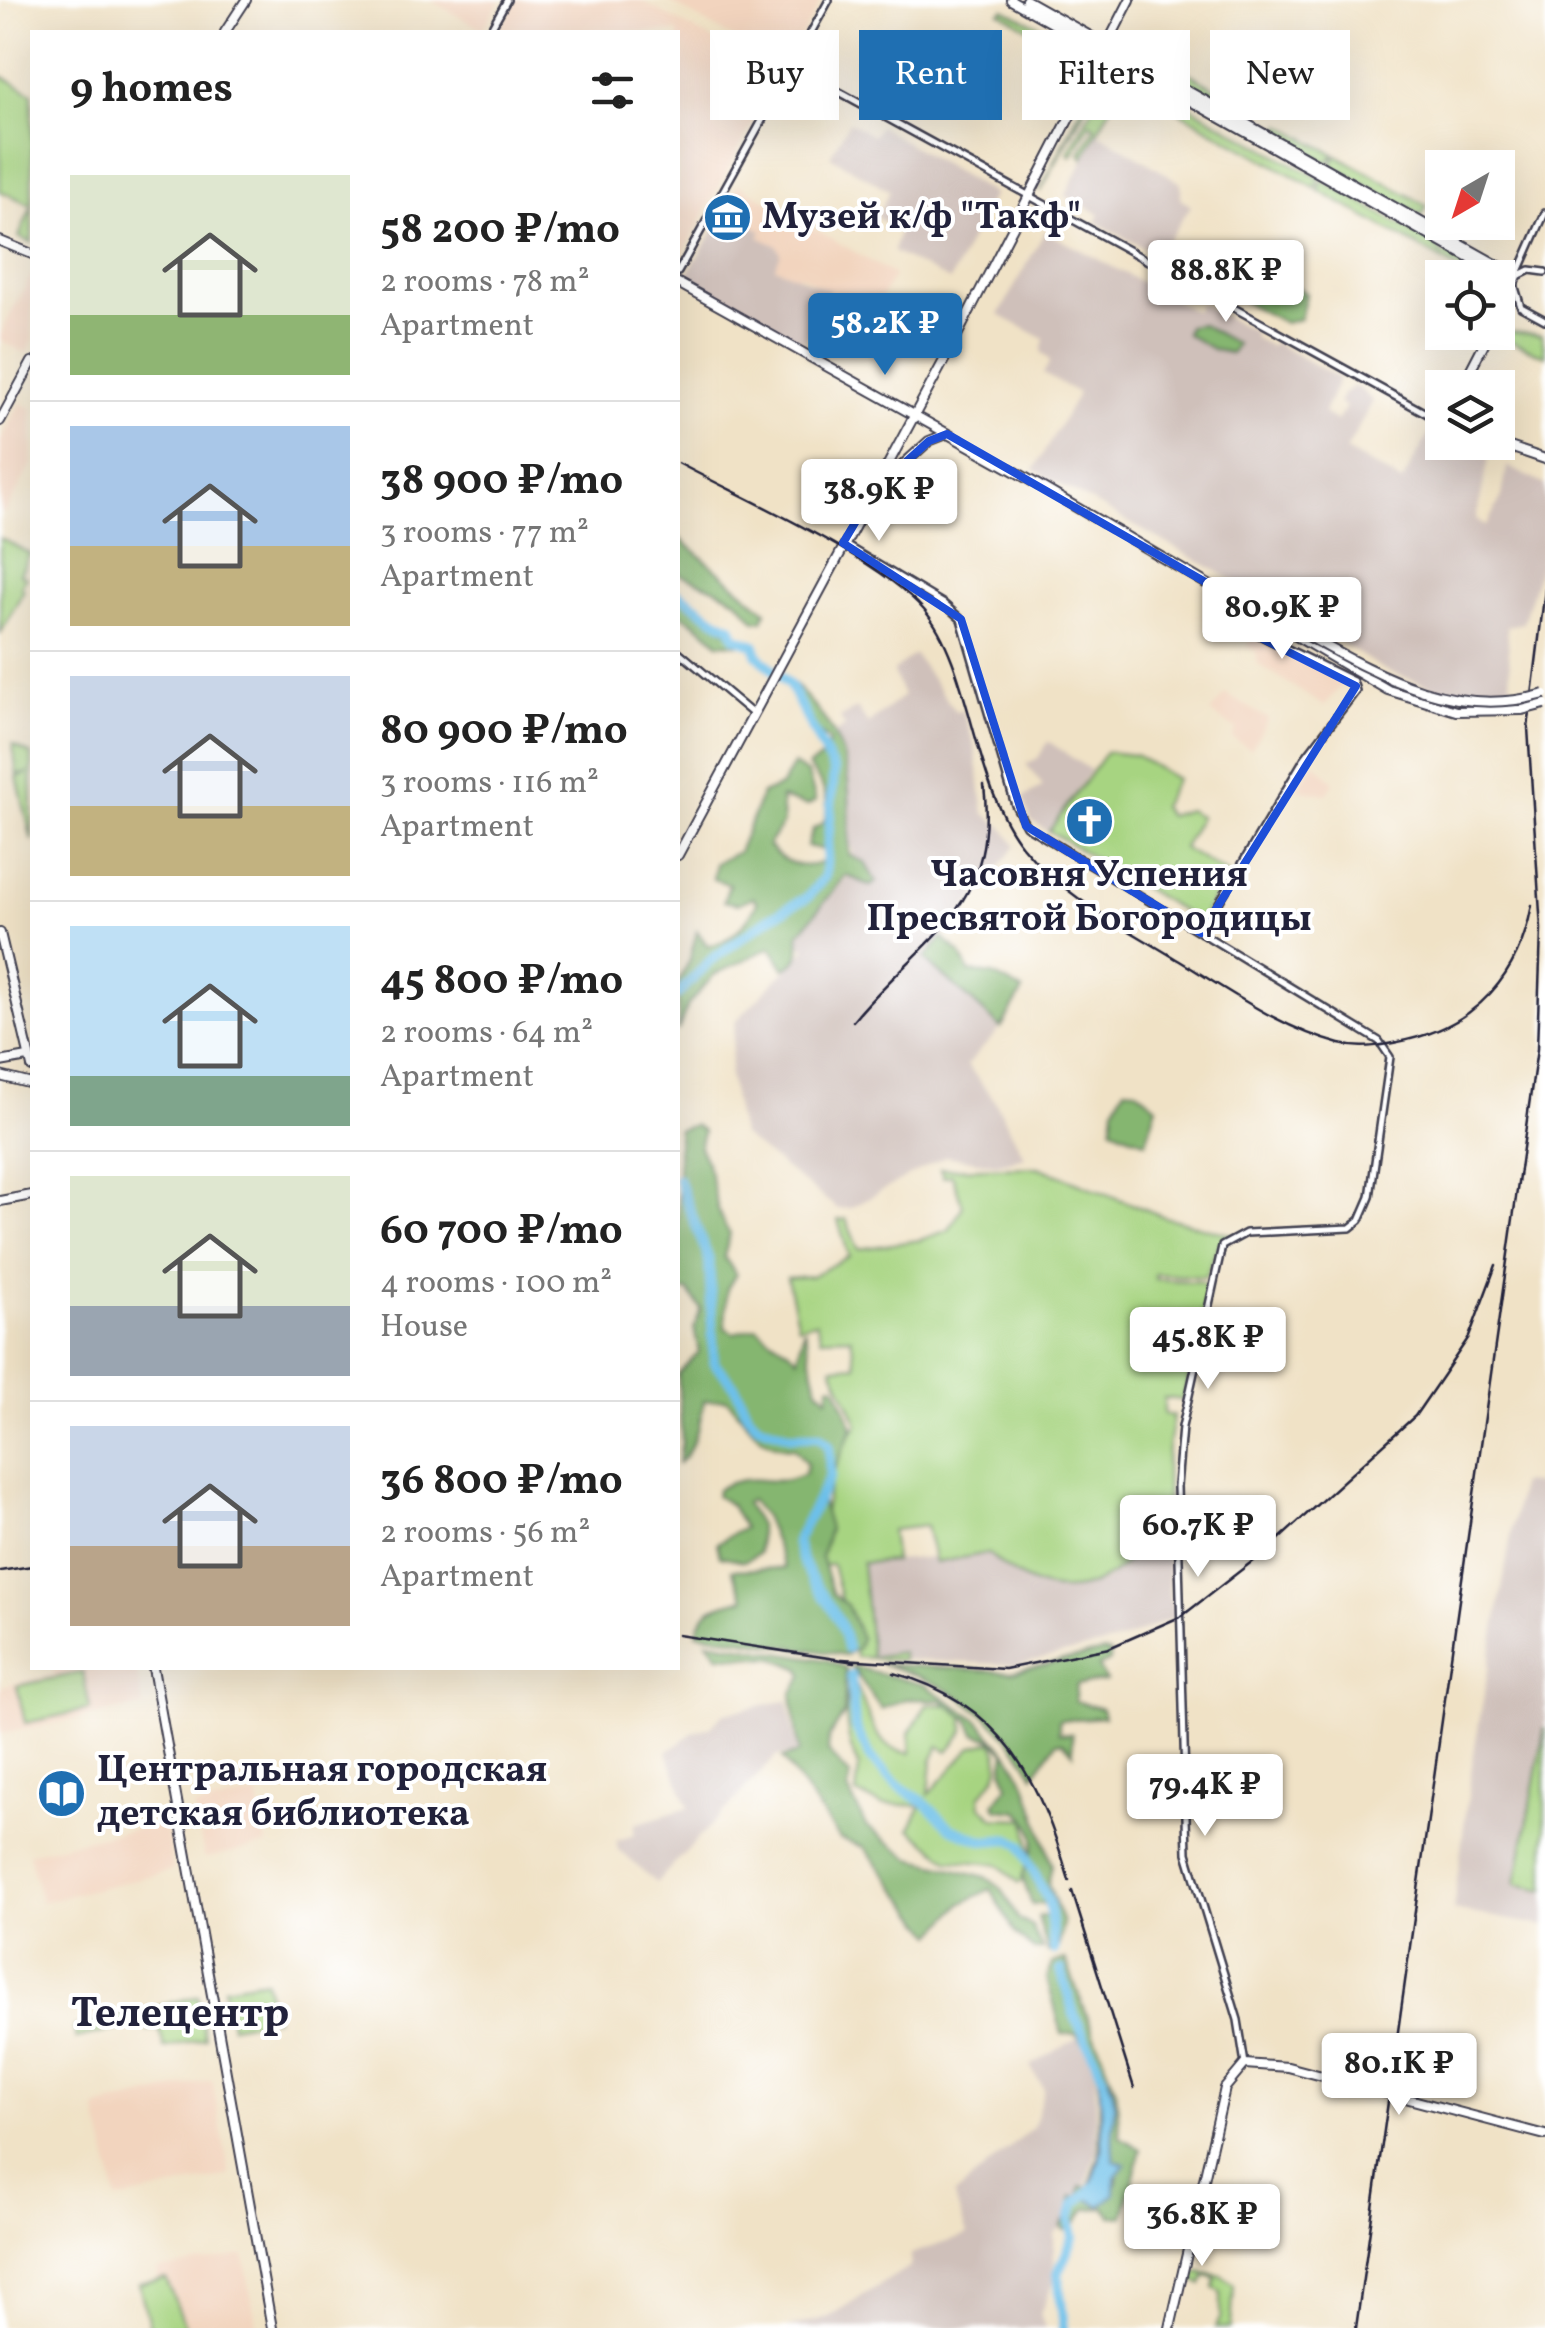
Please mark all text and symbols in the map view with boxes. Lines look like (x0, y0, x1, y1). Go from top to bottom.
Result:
chip: Buy (710, 30, 839, 120)
chip: Rent (859, 30, 1002, 120)
chip: Filters (1022, 30, 1190, 120)
chip: New (1210, 30, 1350, 120)
text: 9 homes (70, 61, 233, 120)
icon: filters (585, 63, 640, 118)
north arrow (1425, 150, 1515, 240)
map controls (1425, 150, 1515, 460)
museum icon: Музей к/ф "Такф" (701, 192, 753, 244)
place label: Музей к/ф "Такф" (762, 192, 1081, 245)
text: 58 200 ₽/mo (380, 202, 620, 261)
icon: home (150, 215, 270, 335)
pin: 88.8K ₽ (1134, 240, 1318, 325)
text: 88.8K ₽ (1170, 250, 1282, 294)
button: locate (1425, 260, 1515, 350)
text: 2 rooms · 78 m² (380, 261, 590, 305)
pin: 58.2K ₽ (793, 293, 977, 378)
text: 58.2K ₽ (830, 303, 940, 347)
text: Apartment (380, 305, 534, 349)
button: layers (1425, 370, 1515, 460)
text: 38 900 ₽/mo (380, 453, 623, 512)
pin: 38.9K ₽ (787, 459, 971, 544)
icon: home (150, 466, 270, 586)
text: 38.9K ₽ (823, 469, 935, 513)
text: 3 rooms · 77 m² (380, 512, 589, 556)
text: Apartment (380, 556, 534, 600)
pin: 80.9K ₽ (1190, 577, 1374, 662)
text: 80.9K ₽ (1224, 587, 1340, 631)
text: 80 900 ₽/mo (380, 703, 628, 762)
icon: home (150, 716, 270, 836)
text: 3 rooms · 116 m² (380, 762, 599, 806)
church icon: Часовня Успения Пресвятой Богородицы (1063, 796, 1115, 848)
text: Apartment (380, 806, 534, 850)
place label: Часовня Успения Пресвятой Богородицы (866, 850, 1312, 947)
text: 45 800 ₽/mo (380, 953, 623, 1012)
icon: home (150, 966, 270, 1086)
text: 2 rooms · 64 m² (380, 1012, 593, 1056)
text: Apartment (380, 1056, 534, 1100)
text: 60 700 ₽/mo (380, 1203, 623, 1262)
icon: home (150, 1216, 270, 1336)
text: 4 rooms · 100 m² (380, 1262, 612, 1306)
text: House (380, 1306, 468, 1350)
pin: 45.8K ₽ (1116, 1307, 1300, 1392)
text: 45.8K ₽ (1152, 1317, 1264, 1361)
text: 36 800 ₽/mo (380, 1453, 623, 1512)
icon: home (150, 1466, 270, 1586)
pin: 60.7K ₽ (1106, 1495, 1290, 1580)
text: 60.7K ₽ (1142, 1505, 1254, 1549)
text: 2 rooms · 56 m² (380, 1512, 590, 1556)
text: Apartment (380, 1556, 534, 1600)
place label: Центральная городская детская библиотека (97, 1745, 547, 1842)
pin: 79.4K ₽ (1113, 1754, 1297, 1839)
text: 79.4K ₽ (1149, 1764, 1261, 1808)
library icon: Центральная городская детская библиотека (36, 1767, 88, 1819)
district label: Телецентр (71, 1986, 289, 2045)
pin: 80.1K ₽ (1307, 2033, 1491, 2118)
text: 80.1K ₽ (1344, 2043, 1454, 2087)
pin: 36.8K ₽ (1110, 2184, 1294, 2269)
text: 36.8K ₽ (1146, 2194, 1258, 2238)

